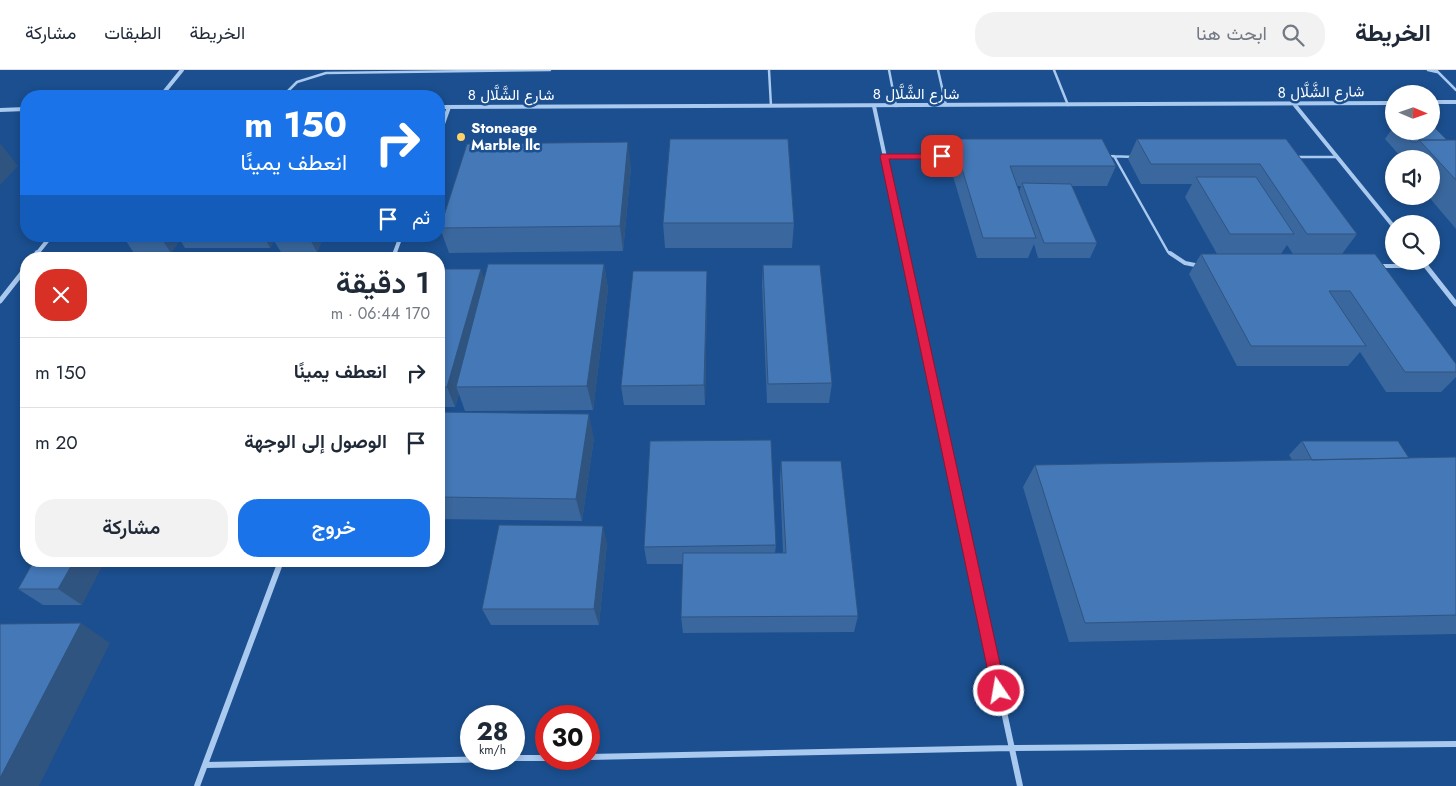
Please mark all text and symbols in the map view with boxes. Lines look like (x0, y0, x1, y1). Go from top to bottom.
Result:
search box (975, 12, 1325, 57)
text: الخريطة (1355, 15, 1431, 50)
text: مشاركة (25, 20, 76, 46)
text: الطبقات (104, 20, 161, 46)
text: الخريطة (189, 20, 245, 46)
text: ابحث هنا (1196, 20, 1267, 47)
icon: search (1279, 21, 1307, 49)
street label: شارع الشَّلَّال 8 (1278, 80, 1365, 104)
street label: شارع الشَّلَّال 8 (873, 83, 959, 105)
street label: شارع الشَّلَّال 8 (468, 84, 554, 106)
north arrow (1385, 85, 1440, 140)
map controls (1385, 85, 1440, 270)
text: 150 m (244, 100, 347, 150)
icon: right (365, 110, 430, 175)
place label: Stoneage Marble llc (471, 117, 541, 156)
marker: Stoneage Marble llc (455, 131, 467, 143)
pin (921, 135, 963, 177)
icon: arrive (928, 142, 956, 170)
text: انعطف يمينًا (241, 146, 347, 178)
button: sound (1385, 150, 1440, 205)
text: ثم (412, 204, 430, 231)
icon: arrive (374, 205, 402, 233)
button: search (1385, 215, 1440, 270)
text: 1 دقيقة (336, 261, 430, 304)
button: close (35, 269, 87, 321)
text: 170 m · 06:44 (331, 302, 430, 325)
text: انعطف يمينًا (294, 358, 387, 385)
text: 150 m (35, 359, 86, 386)
icon: right (402, 359, 430, 387)
text: الوصول إلى الوجهة (244, 428, 387, 455)
text: 20 m (35, 429, 78, 456)
icon: arrive (402, 429, 430, 457)
button: مشاركة (35, 499, 228, 557)
button: خروج (238, 499, 430, 557)
position arrow (972, 664, 1024, 716)
speed limit sign: 30 (535, 705, 600, 770)
text: 28 (476, 713, 509, 749)
text: km/h (479, 741, 506, 759)

